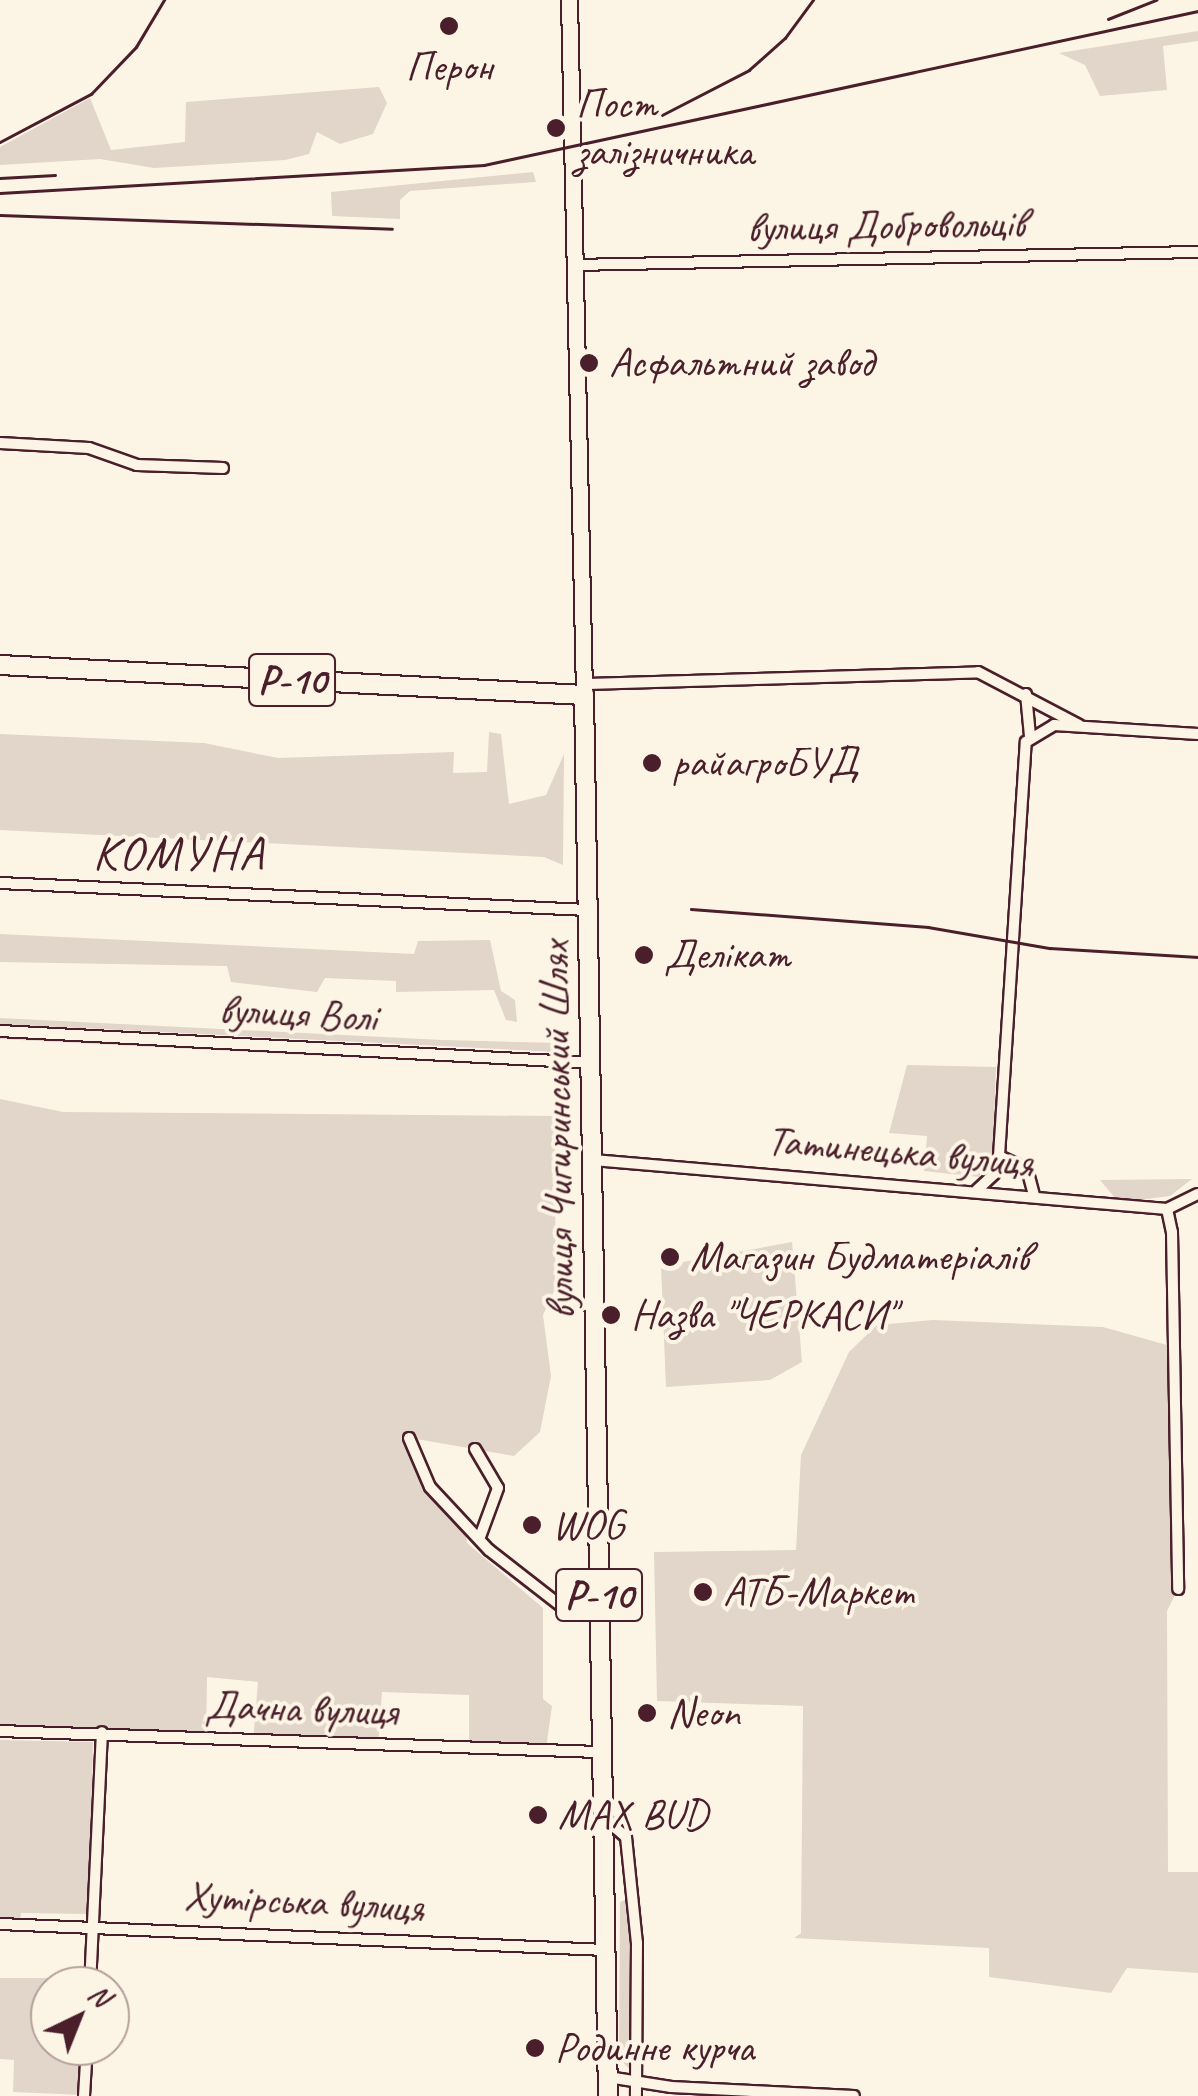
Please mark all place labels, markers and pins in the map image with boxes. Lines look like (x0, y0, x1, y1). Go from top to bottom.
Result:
marker: Перон (438, 15, 460, 37)
place label: Перон (406, 42, 492, 92)
place label: Пост залізничника (576, 79, 753, 178)
marker: Пост залізничника (545, 117, 567, 139)
place label: Асфальтний завод (609, 338, 873, 388)
marker: Асфальтний завод (578, 352, 600, 374)
place label: райагроБУД (672, 738, 858, 788)
marker: райагроБУД (641, 752, 663, 774)
place label: Делікат (664, 930, 790, 980)
marker: Делікат (633, 944, 655, 966)
place label: Магазин Будматеріалів (690, 1232, 1029, 1282)
marker: Магазин Будматеріалів (659, 1246, 681, 1268)
place label: Назва "ЧЕРКАСИ" (631, 1290, 895, 1340)
marker: Назва "ЧЕРКАСИ" (600, 1304, 622, 1326)
place label: WOG (552, 1500, 624, 1550)
marker: WOG (521, 1514, 543, 1536)
place label: АТБ-Маркет (723, 1567, 914, 1617)
marker: АТБ-Маркет (692, 1581, 714, 1603)
place label: Neon (667, 1688, 740, 1738)
marker: Neon (636, 1702, 658, 1724)
place label: MAX BUD (558, 1790, 707, 1840)
marker: MAX BUD (527, 1804, 549, 1826)
place label: Родинне курча (555, 2023, 754, 2073)
marker: Родинне курча (524, 2037, 546, 2059)

